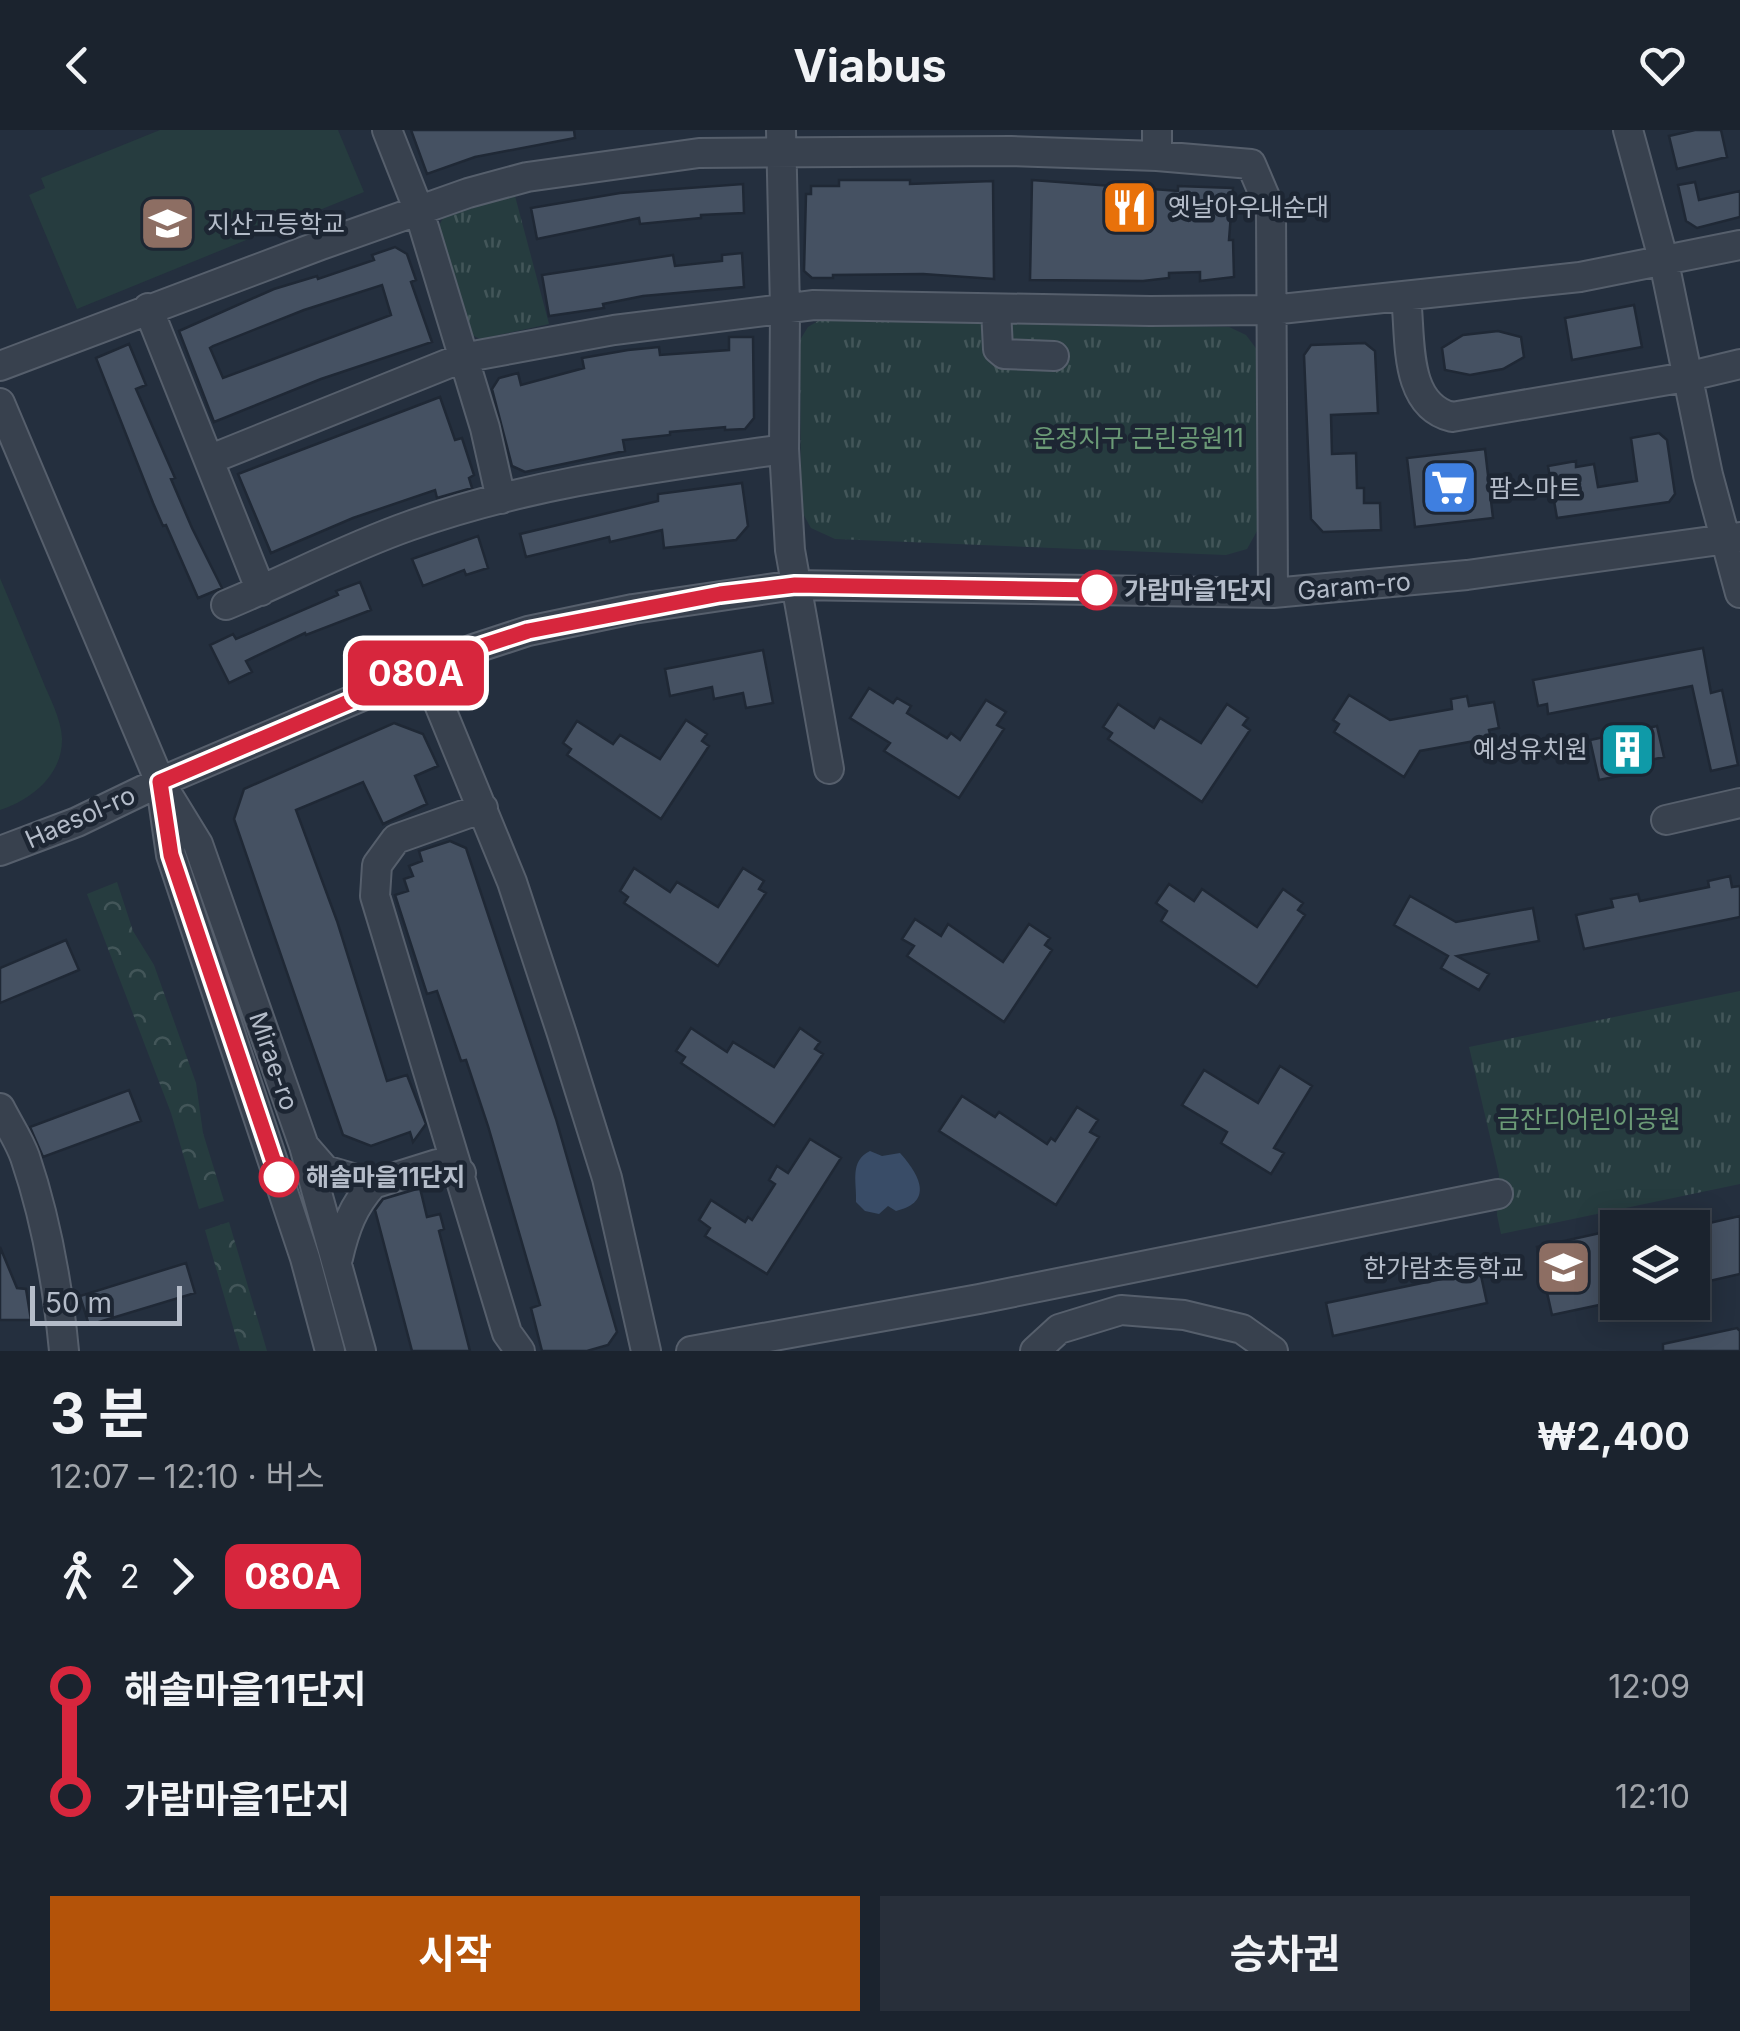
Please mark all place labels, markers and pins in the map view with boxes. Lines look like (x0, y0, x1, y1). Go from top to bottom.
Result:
restaurant icon: 옛날아우내순대 (1099, 177, 1159, 237)
place label: 옛날아우내순대 (1168, 192, 1329, 222)
school or university icon: 지산고등학교 (138, 194, 198, 254)
place label: 지산고등학교 (207, 209, 345, 239)
supermarket icon: 팜스마트 (1420, 458, 1480, 518)
place label: 팜스마트 (1489, 473, 1581, 503)
marker: 가람마을1단지 (1078, 571, 1116, 609)
place label: 가람마을1단지 (1124, 575, 1273, 605)
building icon: 예성유치원 (1597, 719, 1657, 779)
place label: 예성유치원 (1473, 734, 1588, 764)
marker: 해솔마을11단지 (260, 1158, 298, 1196)
place label: 해솔마을11단지 (306, 1162, 466, 1192)
school or university icon: 한가람초등학교 (1533, 1238, 1593, 1298)
place label: 한가람초등학교 (1363, 1253, 1524, 1283)

